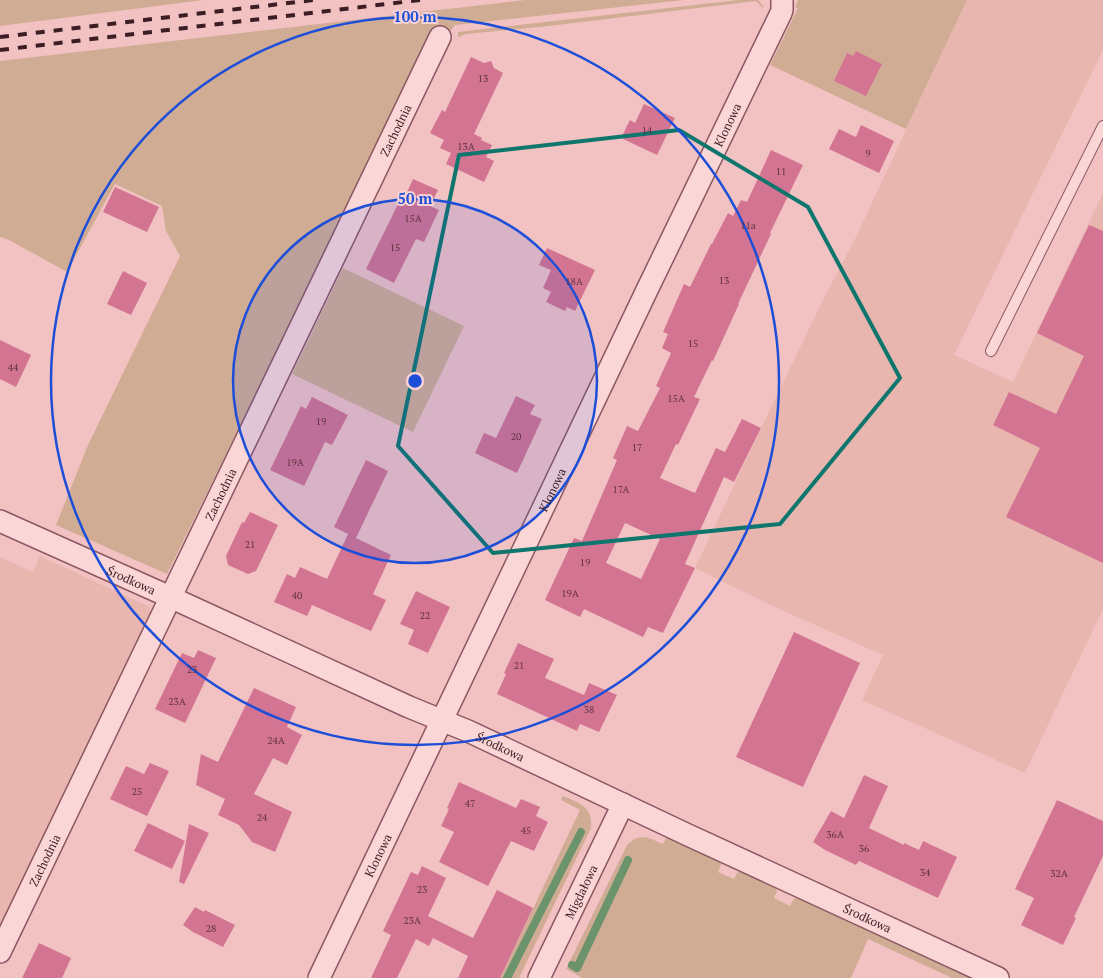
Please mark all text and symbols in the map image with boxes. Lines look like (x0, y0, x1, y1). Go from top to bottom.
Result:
text: 100 m (393, 6, 437, 26)
house number: 13 (478, 72, 488, 85)
street label: Klonowa (710, 100, 744, 149)
street label: Zachodnia (376, 102, 414, 159)
house number: 14 (642, 124, 653, 137)
house number: 13A (457, 140, 475, 153)
house number: 9 (865, 147, 871, 160)
house number: 11 (776, 165, 786, 178)
text: 50 m (398, 188, 433, 208)
house number: 15A (404, 212, 422, 225)
house number: 11a (740, 219, 756, 232)
house number: 15 (390, 241, 400, 254)
house number: 13 (719, 274, 729, 287)
house number: 18A (565, 275, 583, 288)
house number: 15 (688, 337, 698, 350)
house number: 44 (8, 361, 19, 374)
centre of rings (406, 372, 424, 390)
house number: 15A (667, 392, 685, 405)
house number: 19 (316, 415, 326, 428)
house number: 20 (511, 430, 521, 443)
house number: 17 (632, 441, 642, 454)
house number: 19A (286, 456, 304, 469)
street label: Klonowa (535, 465, 569, 514)
street label: Zachodnia (201, 466, 239, 523)
house number: 17A (613, 483, 630, 496)
house number: 21 (245, 538, 255, 551)
house number: 19 (580, 556, 590, 569)
street label: Środkowa (105, 562, 158, 597)
house number: 19A (561, 587, 579, 600)
house number: 40 (292, 589, 302, 602)
house number: 22 (420, 609, 430, 622)
house number: 21 (514, 659, 524, 672)
house number: 23 (187, 663, 197, 676)
house number: 23A (168, 695, 186, 708)
house number: 38 (584, 703, 594, 716)
street label: Środkowa (474, 729, 527, 764)
house number: 24A (267, 734, 285, 747)
house number: 25 (132, 785, 142, 798)
house number: 47 (465, 797, 475, 810)
house number: 24 (257, 811, 268, 824)
house number: 45 (521, 824, 531, 837)
house number: 36A (826, 828, 844, 841)
street label: Klonowa (361, 831, 394, 879)
street label: Zachodnia (25, 832, 63, 889)
house number: 36 (859, 842, 870, 855)
street label: Migdałowa (561, 862, 600, 921)
house number: 34 (920, 866, 931, 879)
house number: 32A (1050, 867, 1068, 880)
house number: 23 (417, 883, 427, 896)
street label: Środkowa (841, 900, 894, 935)
house number: 23A (403, 914, 421, 927)
house number: 28 (206, 922, 216, 935)

